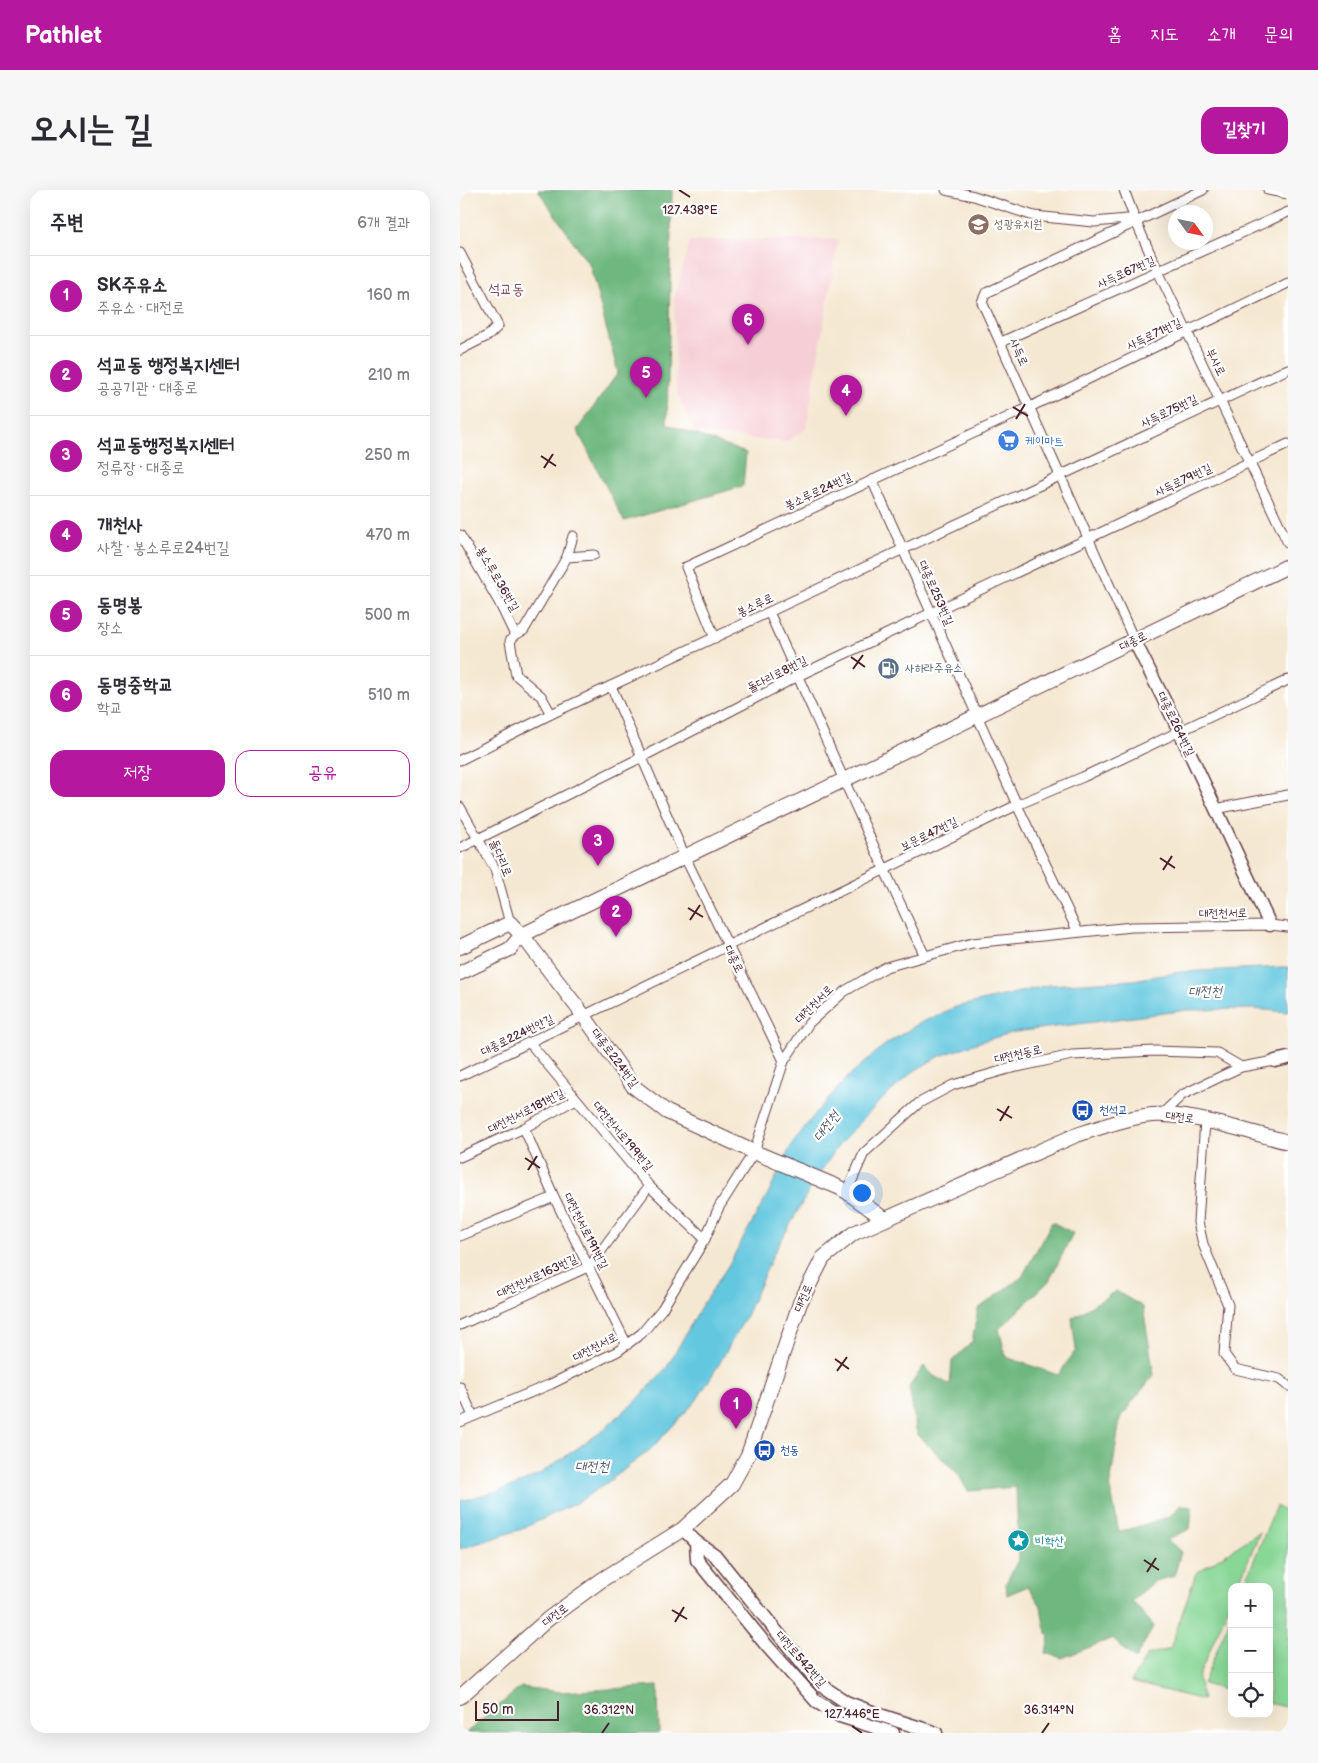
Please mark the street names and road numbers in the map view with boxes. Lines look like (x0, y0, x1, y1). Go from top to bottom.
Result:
street label: 사득로67번길 (1095, 253, 1158, 292)
street label: 사득로71번길 (1124, 315, 1184, 354)
street label: 사득로 (1006, 336, 1031, 368)
street label: 부사로 (1202, 346, 1229, 379)
street label: 사득로75번길 (1138, 392, 1200, 431)
street label: 사득로79번길 (1152, 461, 1214, 500)
street label: 봉소루로24번길 (782, 469, 854, 514)
street label: 봉소루로36번길 (473, 544, 522, 615)
street label: 대종로253번길 (915, 558, 957, 628)
street label: 봉소루로 (735, 590, 776, 620)
street label: 대종로 (1117, 628, 1150, 655)
street label: 돌다리로8번길 (745, 653, 810, 696)
street label: 대종로264번길 (1153, 689, 1198, 759)
street label: 보문로47번길 (898, 814, 960, 855)
street label: 돌다리로 (486, 837, 515, 879)
street label: 대전천서로 (1199, 906, 1247, 921)
street label: 대종로 (720, 943, 747, 976)
street label: 대전천서로 (792, 982, 837, 1027)
street label: 대종로224번안길 (478, 1011, 556, 1060)
street label: 대종로224번길 (588, 1026, 642, 1091)
street label: 대전천동로 (993, 1042, 1043, 1067)
street label: 대전천서로181번길 (485, 1086, 567, 1137)
street label: 대전천서로199번길 (589, 1099, 656, 1174)
street label: 대전로 (1165, 1108, 1195, 1127)
street label: 대전천서로191번길 (560, 1190, 611, 1272)
street label: 대전천서로163번길 (495, 1251, 580, 1302)
street label: 대전로 (791, 1282, 816, 1314)
street label: 대전천서로 (570, 1329, 620, 1365)
street label: 대전로 (539, 1601, 571, 1630)
street label: 대전로542번길 (772, 1628, 829, 1691)

